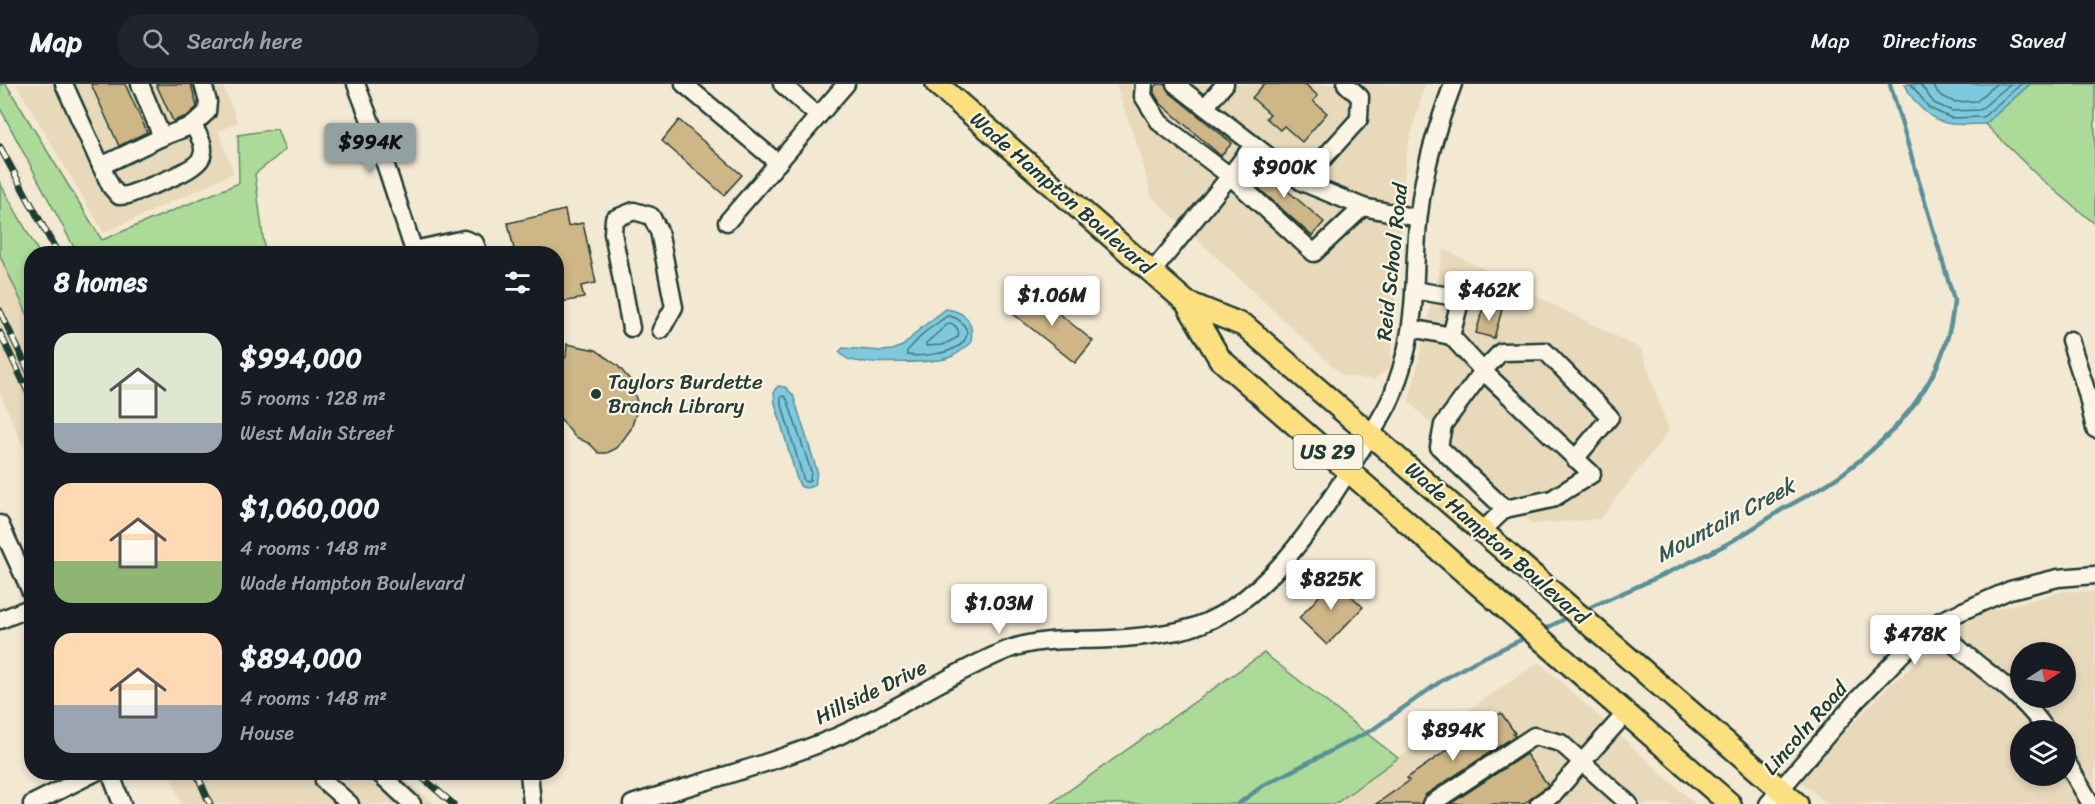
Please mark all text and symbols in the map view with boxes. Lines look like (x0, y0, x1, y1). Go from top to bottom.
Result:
search box (118, 14, 538, 68)
text: Map (30, 17, 82, 66)
text: Search here (187, 22, 303, 61)
text: Map (1811, 22, 1849, 60)
text: Directions (1882, 22, 1977, 60)
text: Saved (2010, 22, 2065, 60)
icon: search (139, 25, 172, 58)
street label: Wade Hampton Boulevard (961, 101, 1165, 286)
pin: $994K (328, 123, 412, 174)
text: $994K (339, 125, 401, 160)
pin: $900K (1242, 148, 1326, 199)
text: $900K (1252, 150, 1316, 185)
street label: Reid School Road (1365, 179, 1419, 343)
text: 8 homes (54, 259, 147, 305)
icon: filters (501, 266, 534, 299)
pin: $462K (1447, 271, 1531, 322)
text: $462K (1458, 273, 1520, 308)
pin: $1.06M (1003, 276, 1101, 327)
text: $1.06M (1018, 278, 1086, 313)
text: $994,000 (240, 335, 362, 381)
icon: home (102, 357, 174, 429)
place label: Taylors Burdette Branch Library (608, 363, 763, 425)
text: 5 rooms · 128 m² (240, 381, 386, 416)
marker: Taylors Burdette Branch Library (589, 387, 603, 401)
text: West Main Street (240, 416, 394, 451)
road number: US 29 (1294, 435, 1362, 469)
street label: Wade Hampton Boulevard (1396, 451, 1600, 636)
water label: Mountain Creek (1648, 465, 1805, 573)
text: $1,060,000 (240, 485, 380, 531)
icon: home (102, 507, 174, 579)
text: 4 rooms · 148 m² (240, 531, 387, 566)
pin: $825K (1289, 560, 1373, 611)
text: $825K (1300, 562, 1362, 597)
text: Wade Hampton Boulevard (240, 566, 464, 601)
pin: $1.03M (950, 584, 1048, 635)
text: $1.03M (965, 586, 1033, 621)
pin: $478K (1873, 615, 1957, 666)
text: $478K (1884, 617, 1946, 652)
text: $894,000 (240, 635, 362, 681)
north arrow (2010, 642, 2076, 708)
map controls (2010, 642, 2076, 786)
street label: Hillside Drive (808, 648, 934, 736)
icon: home (102, 657, 174, 729)
street label: Lincoln Road (1753, 671, 1858, 784)
text: 4 rooms · 148 m² (240, 681, 387, 716)
pin: $894K (1411, 711, 1495, 762)
text: $894K (1422, 713, 1484, 748)
text: House (240, 716, 294, 751)
button: layers (2010, 720, 2076, 786)

